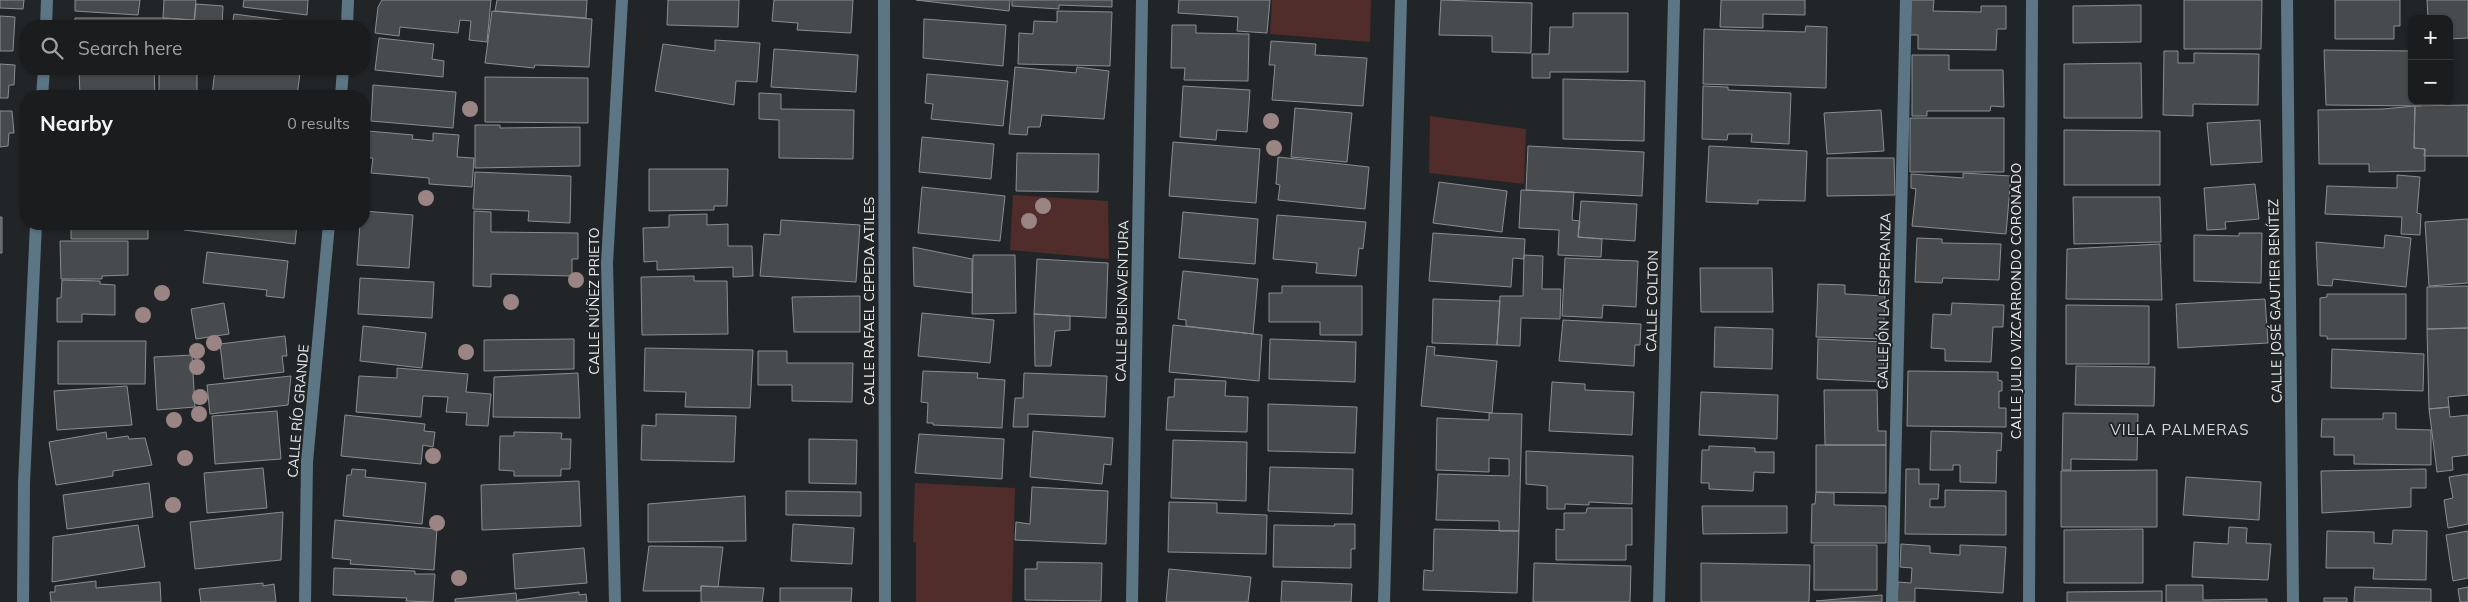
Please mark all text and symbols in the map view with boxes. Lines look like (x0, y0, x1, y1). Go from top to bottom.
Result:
map controls (2408, 15, 2453, 105)
button: + (2408, 15, 2453, 60)
search box (20, 20, 370, 75)
icon: search (38, 34, 66, 62)
text: Search here (78, 36, 182, 60)
button: − (2408, 60, 2453, 105)
text: Nearby (40, 110, 113, 136)
text: 0 results (287, 113, 350, 133)
street label: CALLE JULIO VIZCARRONDO CORONADO (2007, 163, 2025, 439)
street label: CALLE RAFAEL CEPEDA ATILES (860, 196, 878, 405)
street label: CALLE JOSÉ GAUTIER BENÍTEZ (2264, 199, 2286, 403)
street label: CALLEJÓN LA ESPERANZA (1873, 212, 1895, 390)
street label: CALLE BUENAVENTURA (1112, 219, 1132, 382)
street label: CALLE NÚÑEZ PRIETO (585, 227, 603, 375)
street label: CALLE COLTON (1642, 250, 1662, 352)
street label: CALLE RÍO GRANDE (283, 344, 313, 478)
district label: VILLA PALMERAS (2110, 420, 2250, 439)

